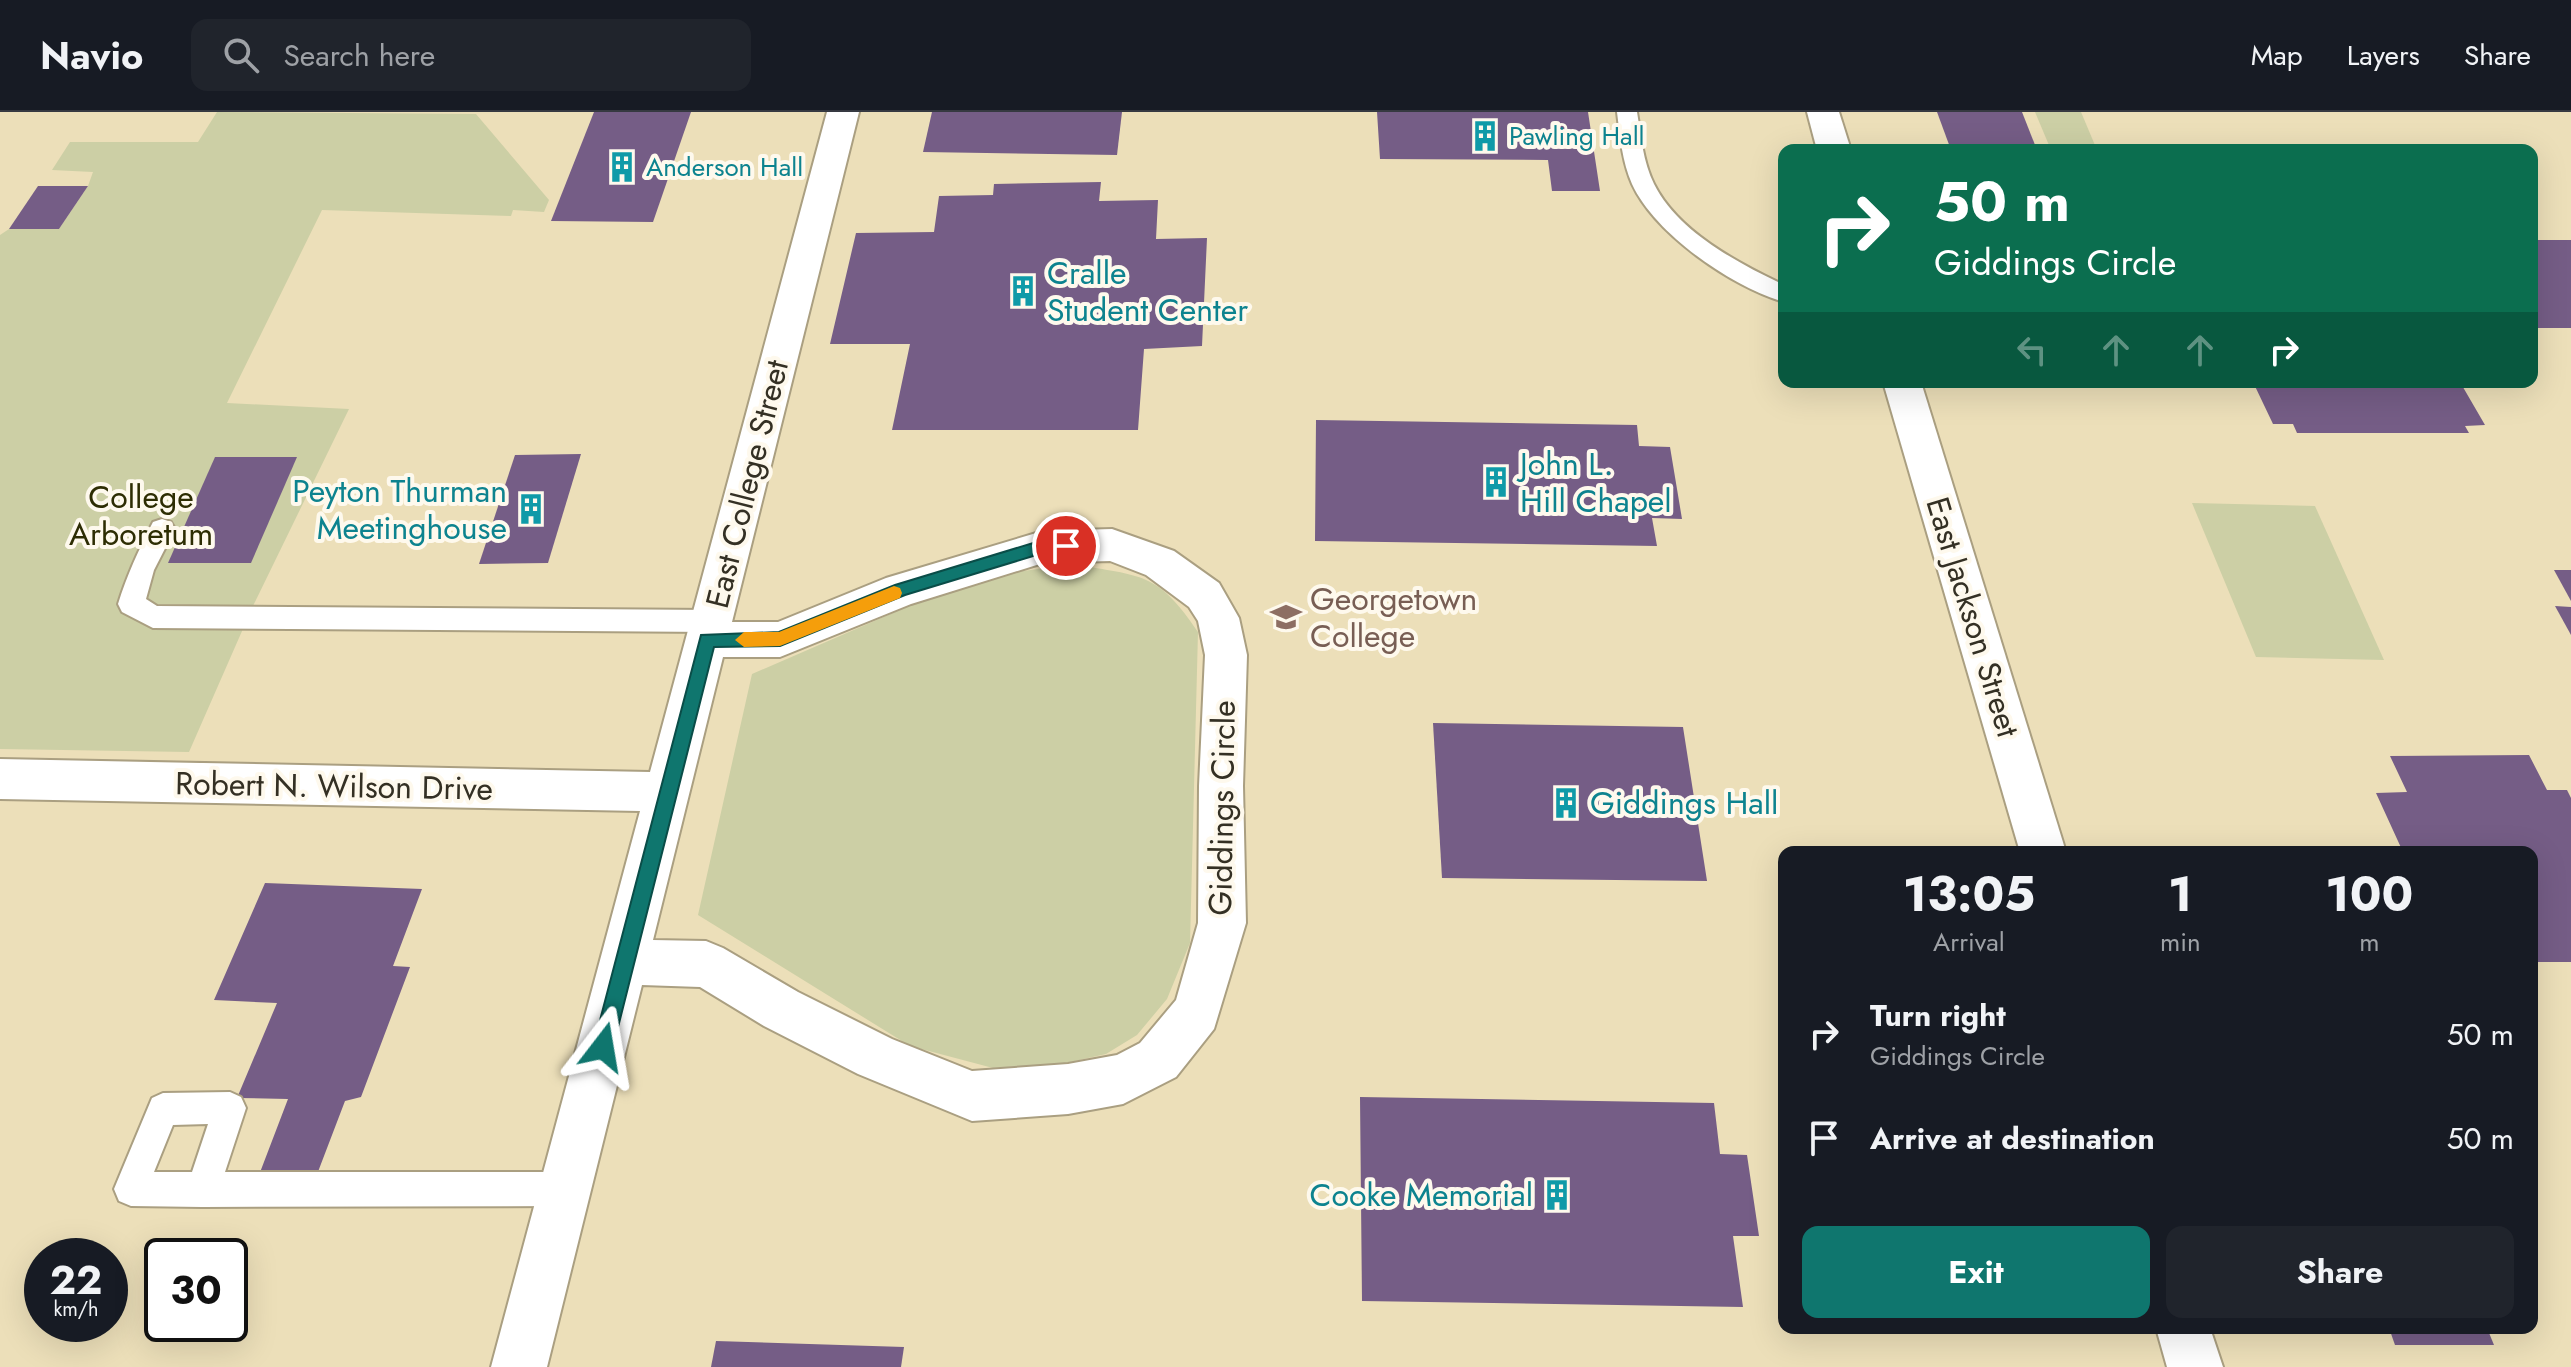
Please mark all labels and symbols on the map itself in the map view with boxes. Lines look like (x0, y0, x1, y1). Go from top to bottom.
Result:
place label: Pawling Hall (1509, 117, 1645, 155)
building icon: Pawling Hall (1468, 119, 1502, 153)
place label: Anderson Hall (646, 148, 803, 186)
building icon: Anderson Hall (605, 150, 639, 184)
place label: Cralle Student Center (1047, 250, 1248, 333)
building icon: Cralle Student Center (1006, 274, 1040, 308)
street label: East College Street (694, 355, 800, 613)
place label: John L. Hill Chapel (1516, 441, 1672, 524)
building icon: John L. Hill Chapel (1479, 465, 1513, 499)
place label: Peyton Thurman Meetinghouse (292, 468, 507, 551)
park label: College Arboretum (69, 474, 213, 557)
street label: East Jackson Street (1915, 491, 2031, 743)
building icon: Peyton Thurman Meetinghouse (514, 492, 548, 526)
pin (1032, 512, 1100, 580)
place label: Georgetown College (1310, 576, 1477, 659)
school or university icon: Georgetown College (1269, 600, 1303, 634)
street label: Giddings Circle (1197, 700, 1247, 916)
street label: Robert N. Wilson Drive (175, 760, 493, 812)
place label: Giddings Hall (1590, 780, 1778, 826)
building icon: Giddings Hall (1549, 786, 1583, 820)
position arrow (561, 1005, 645, 1089)
place label: Cooke Memorial (1310, 1172, 1533, 1218)
building icon: Cooke Memorial (1540, 1178, 1574, 1212)
speed limit sign: 30 (144, 1238, 248, 1342)

